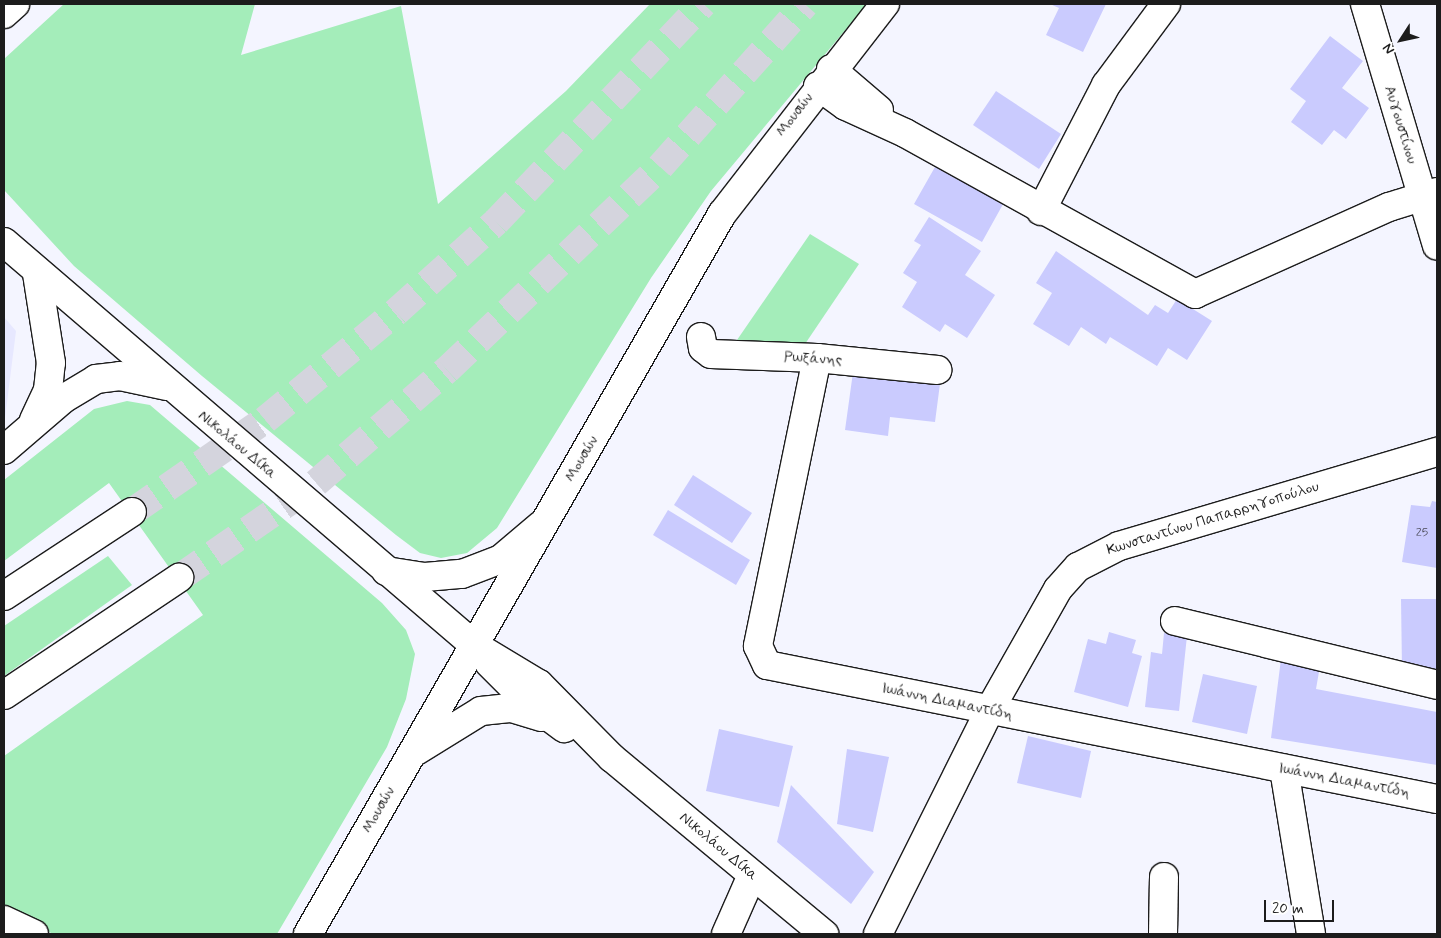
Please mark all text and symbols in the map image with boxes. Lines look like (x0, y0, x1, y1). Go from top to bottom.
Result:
north arrow (1376, 15, 1426, 65)
text: N (1379, 40, 1399, 58)
street label: Αυγουστίνου (1380, 84, 1420, 166)
street label: Μουσών (772, 89, 818, 141)
street label: Ρωξάνης (783, 348, 843, 370)
street label: Νικολάου Δίκα (194, 407, 280, 483)
street label: Μουσών (561, 433, 603, 485)
street label: Κωνσταντίνου Παπαρρηγοπούλου (1105, 478, 1321, 560)
house number: 25 (1416, 527, 1428, 541)
street label: Ιωάννη Διαμαντίδη (880, 679, 1014, 725)
street label: Ιωάννη Διαμαντίδη (1277, 759, 1411, 803)
street label: Μουσών (359, 784, 399, 836)
street label: Νικολάου Δίκα (675, 809, 761, 885)
scale bar (1266, 890, 1336, 922)
text: 20 m (1272, 899, 1304, 919)

